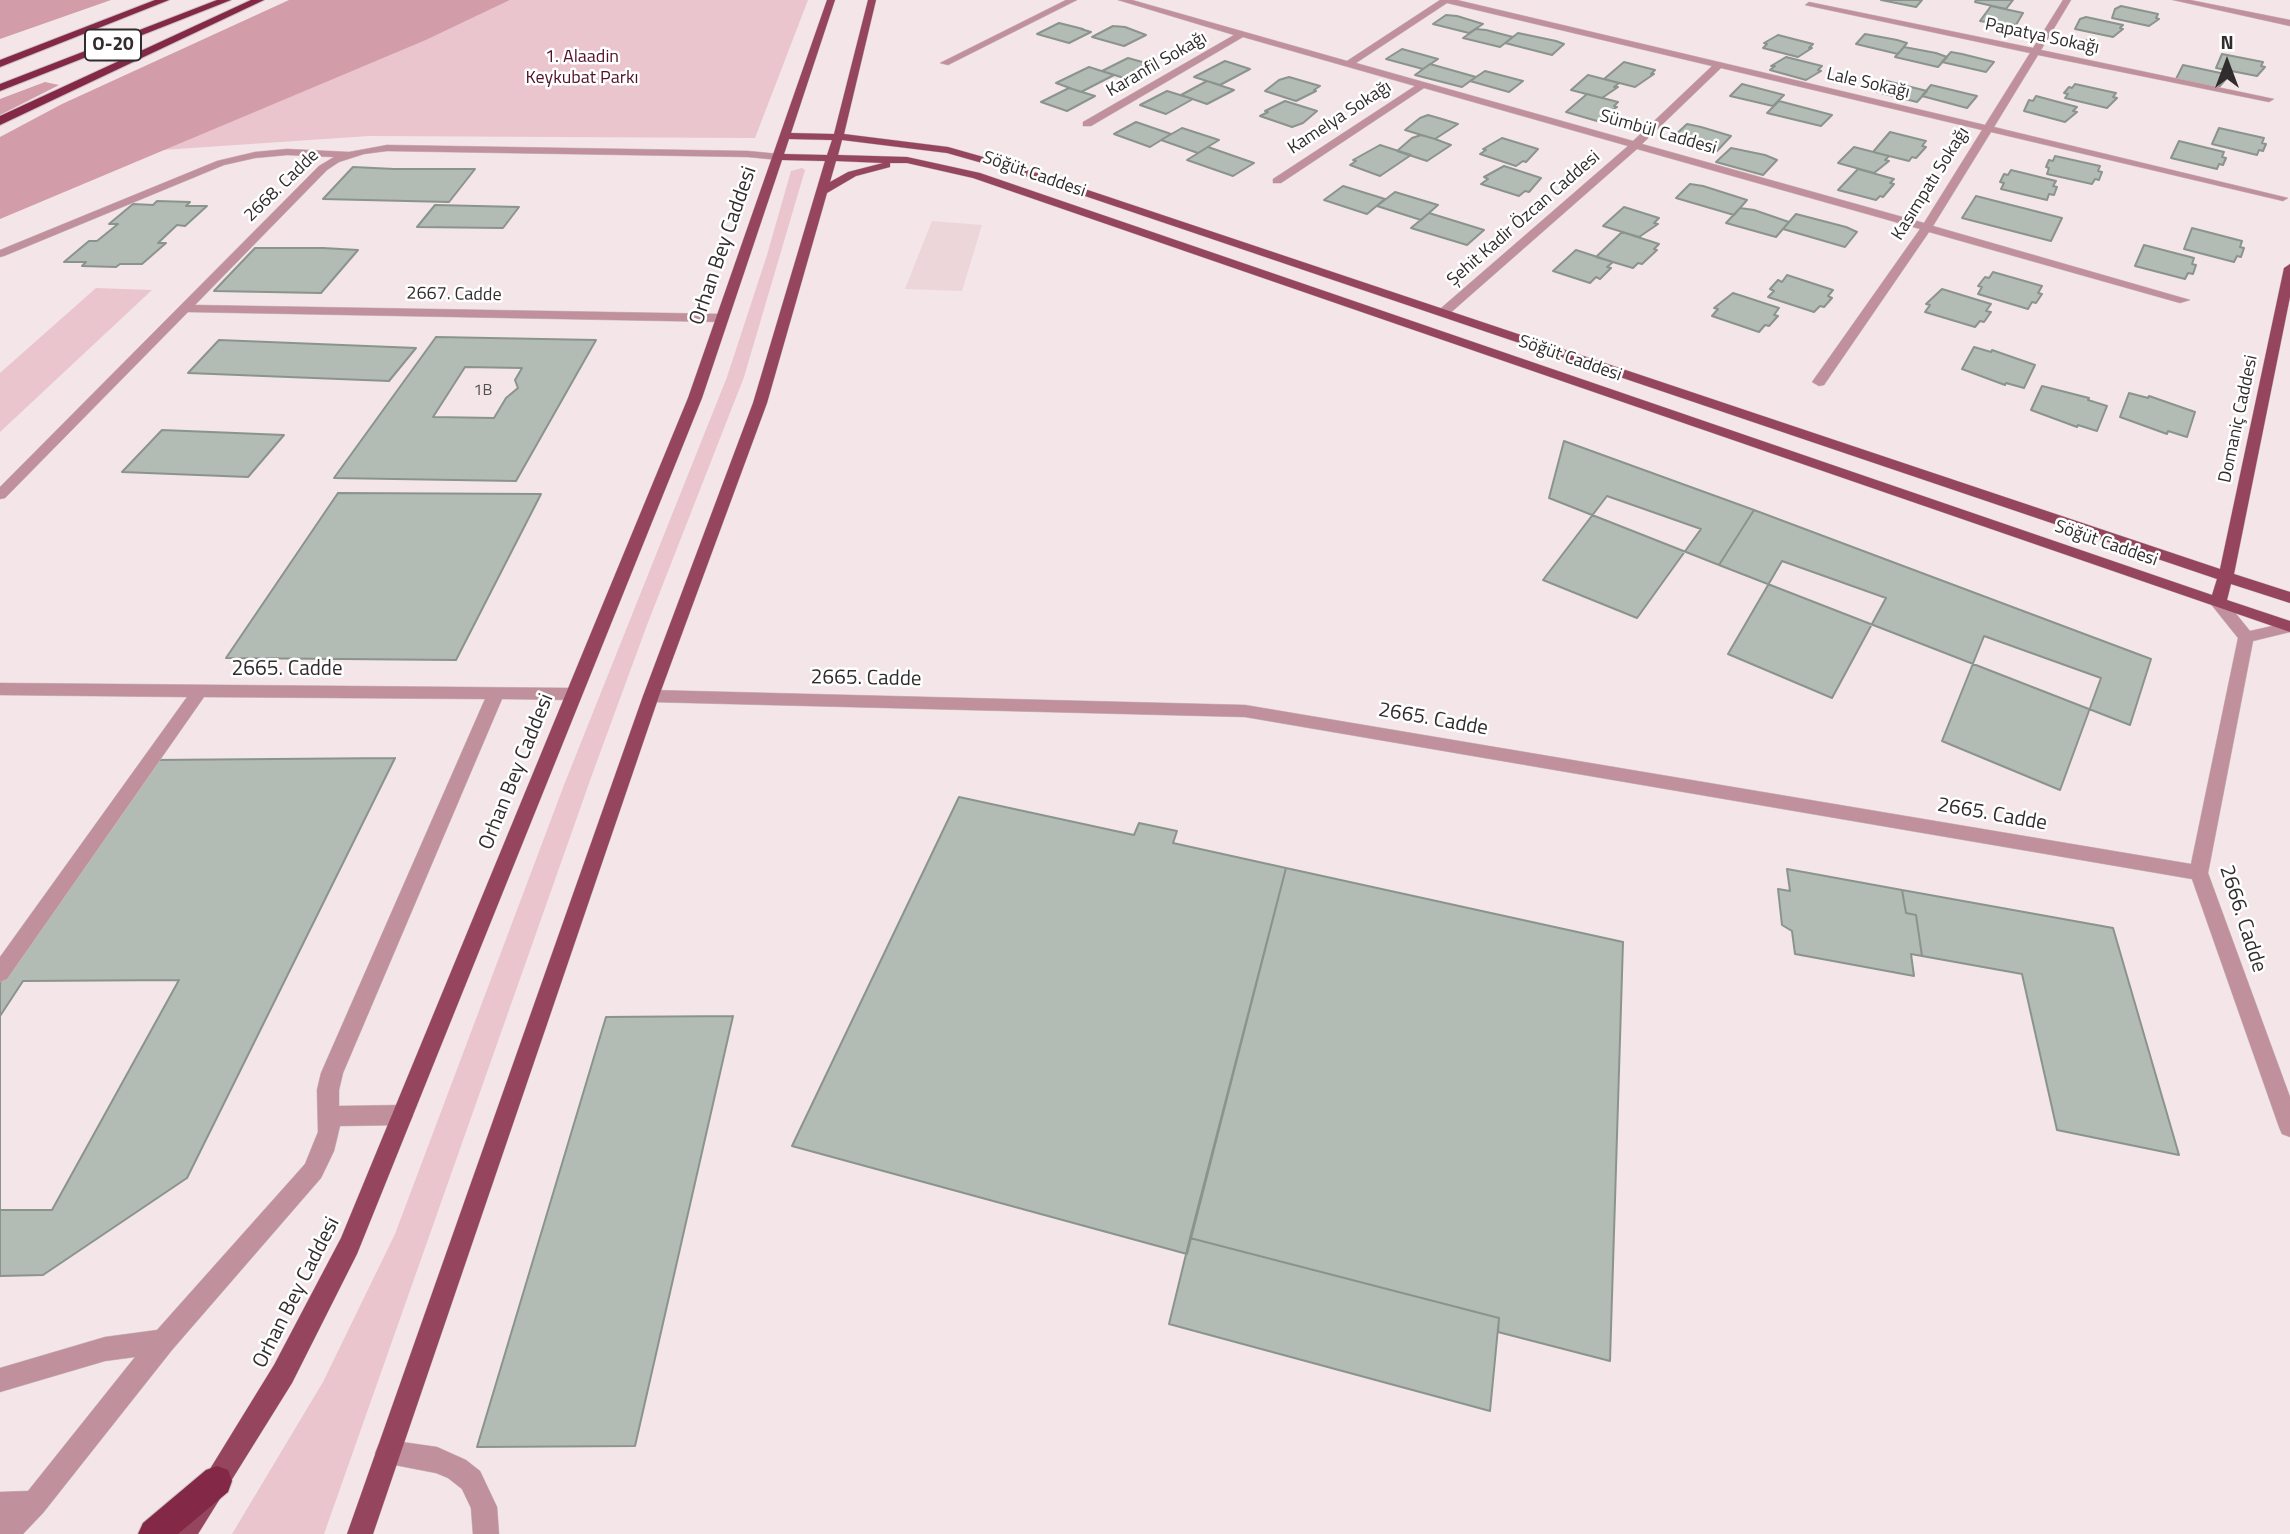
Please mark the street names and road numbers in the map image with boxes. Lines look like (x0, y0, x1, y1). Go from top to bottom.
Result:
street label: Papatya Sokağı (1983, 14, 2101, 60)
street label: Karanfil Sokağı (1103, 28, 1211, 102)
road number: O-20 (85, 30, 141, 60)
street label: Lale Sokağı (1824, 64, 1912, 104)
street label: Kamelya Sokağı (1284, 77, 1396, 159)
street label: Sümbül Caddesi (1597, 106, 1719, 160)
street label: Kasımpatı Sokağı (1888, 123, 1974, 245)
street label: 2668. Cadde (240, 145, 324, 227)
street label: Söğüt Caddesi (980, 147, 1088, 203)
street label: Şehit Kadir Özcan Caddesi (1443, 147, 1605, 291)
street label: Orhan Bey Caddesi (685, 163, 763, 329)
street label: 2667. Cadde (406, 283, 502, 307)
street label: Söğüt Caddesi (1516, 331, 1624, 387)
street label: Domaniç Caddesi (2215, 353, 2263, 485)
street label: Söğüt Caddesi (2052, 516, 2160, 572)
street label: 2665. Cadde (232, 657, 342, 683)
street label: 2665. Cadde (810, 665, 922, 693)
street label: Orhan Bey Caddesi (474, 690, 560, 854)
street label: 2665. Cadde (1376, 698, 1490, 742)
street label: 2665. Cadde (1935, 793, 2049, 837)
street label: 2666. Cadde (2213, 862, 2271, 976)
street label: Orhan Bey Caddesi (248, 1213, 346, 1373)

